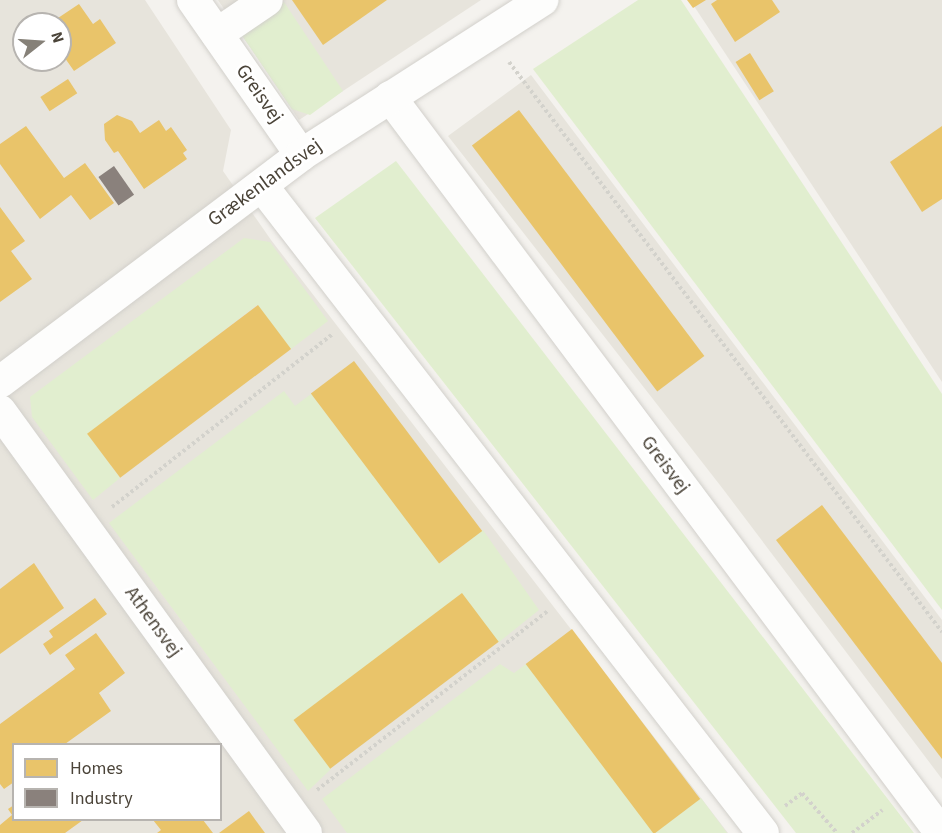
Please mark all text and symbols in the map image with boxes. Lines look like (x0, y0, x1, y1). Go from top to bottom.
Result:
north arrow (12, 12, 72, 72)
text: N (45, 29, 69, 46)
street label: Greisvej (230, 60, 288, 128)
street label: Grækenlandsvej (204, 134, 326, 232)
street label: Greisvej (635, 431, 695, 499)
street label: Athensvej (119, 582, 187, 662)
legend (12, 743, 222, 821)
text: Homes (70, 756, 123, 781)
text: Industry (70, 786, 133, 811)

